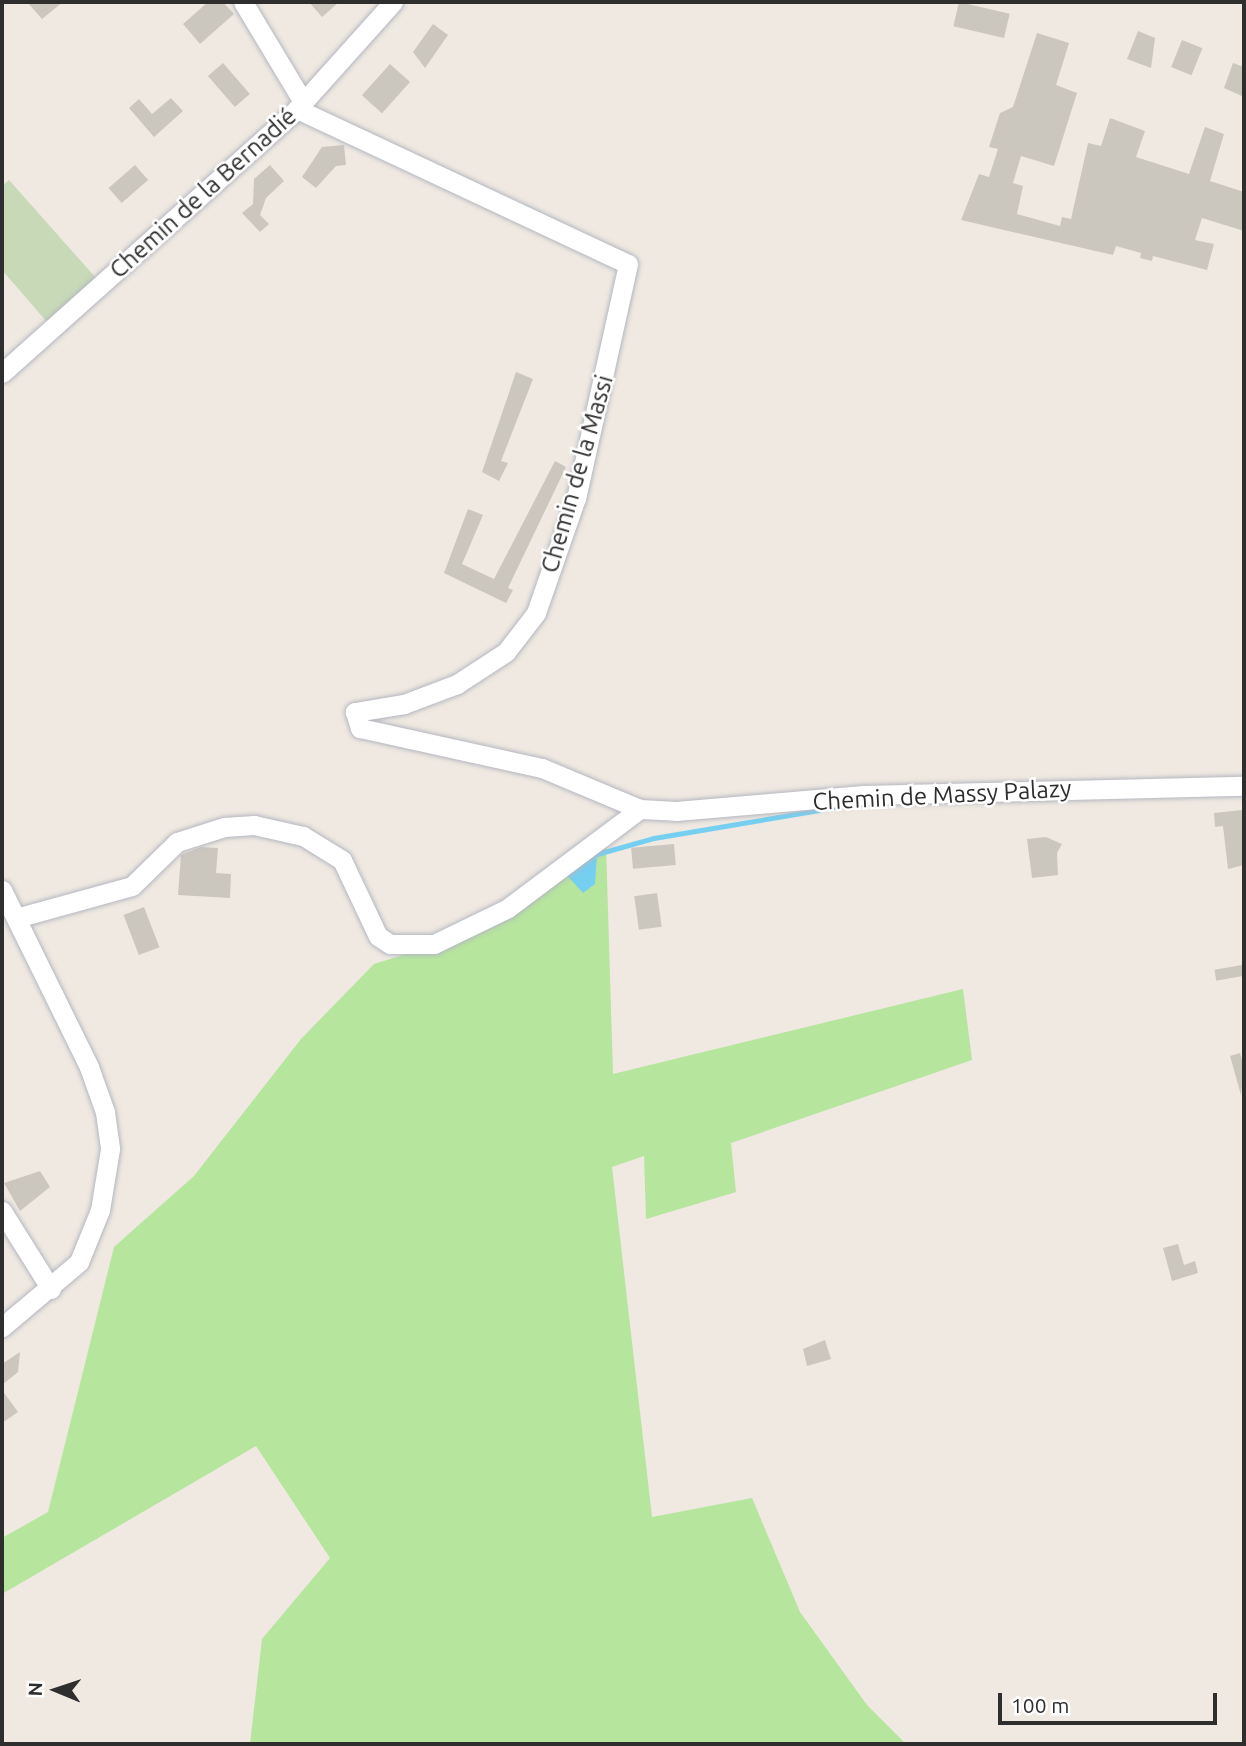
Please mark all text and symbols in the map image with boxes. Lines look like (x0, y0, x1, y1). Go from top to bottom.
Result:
street label: Chemin de la Bernadié (104, 102, 302, 284)
street label: Chemin de la Massi (535, 372, 619, 576)
street label: Chemin de Massy Palazy (812, 774, 1072, 816)
north arrow (21, 1655, 91, 1725)
scale bar (1001, 1680, 1220, 1724)
text: N (24, 1682, 46, 1697)
text: 100 m (1011, 1693, 1069, 1717)

